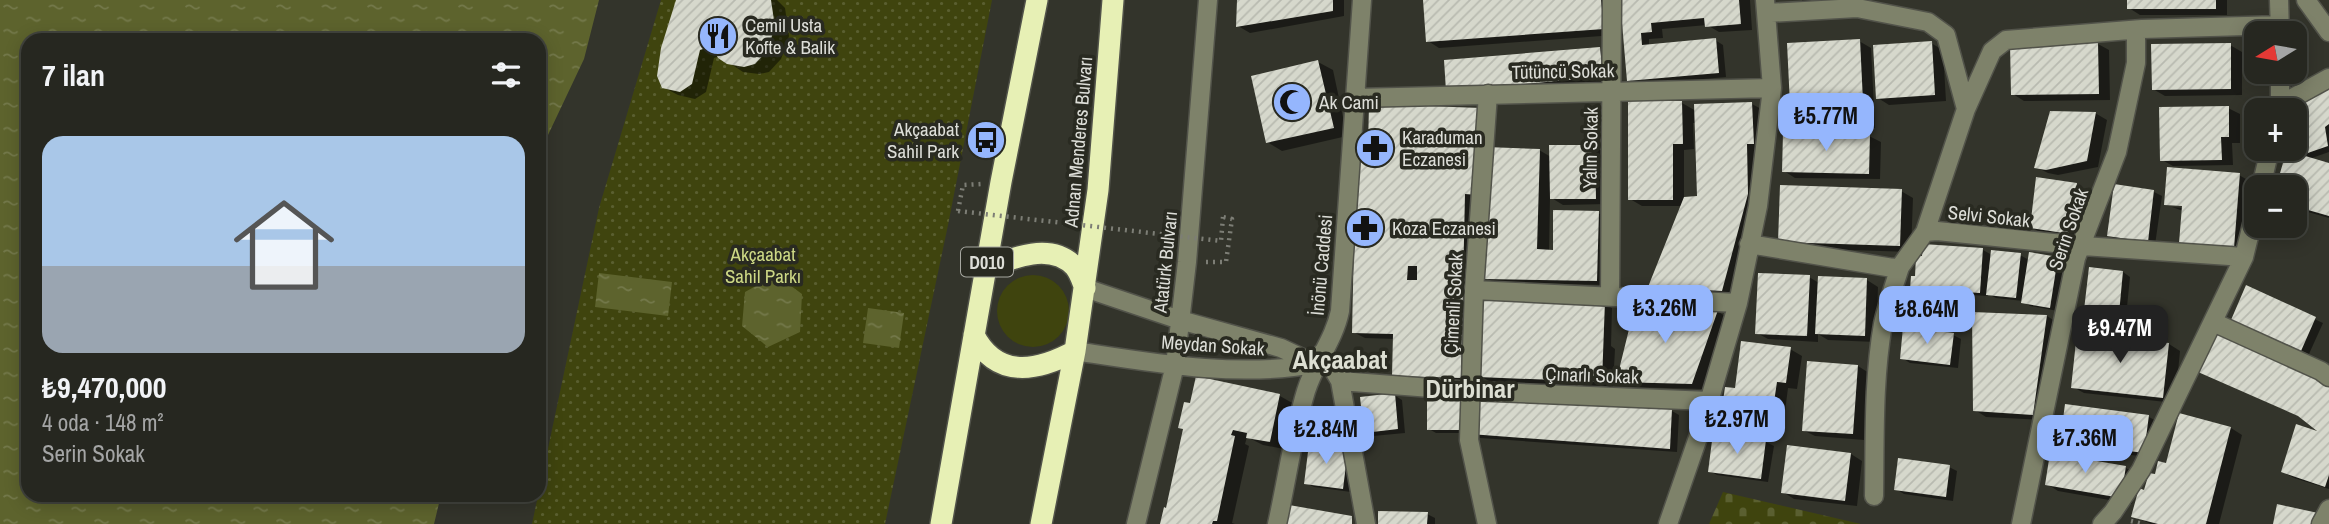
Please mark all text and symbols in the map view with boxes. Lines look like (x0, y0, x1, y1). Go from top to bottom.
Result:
place label: Cemil Usta Kofte & Balik (745, 12, 835, 60)
restaurant icon: Cemil Usta Kofte & Balik (697, 15, 739, 57)
north arrow (2244, 21, 2306, 84)
map controls (2244, 21, 2307, 238)
text: 7 ilan (42, 55, 105, 95)
street label: Adnan Menderes Bulvarı (1057, 55, 1098, 230)
icon: filters (487, 56, 525, 94)
street label: Tütüncü Sokak (1511, 57, 1615, 85)
mosque icon: Ak Cami (1271, 81, 1313, 123)
place label: Ak Cami (1318, 89, 1379, 115)
pin: ₺5.77M (1769, 94, 1883, 153)
button: + (2244, 98, 2307, 161)
text: ₺5.77M (1794, 100, 1858, 131)
street label: Yalın Sokak (1576, 107, 1604, 189)
place label: Akçaabat Sahil Park (887, 116, 960, 164)
bus stop icon: Akçaabat Sahil Park (965, 119, 1007, 161)
place label: Karaduman Eczanesi (1402, 124, 1483, 172)
pharmacy icon: Karaduman Eczanesi (1354, 127, 1396, 169)
button: − (2244, 175, 2307, 238)
icon: home (221, 182, 347, 308)
street label: Serin Sokak (2042, 184, 2094, 273)
street label: Selvi Sokak (1947, 199, 2031, 233)
pharmacy icon: Koza Eczanesi (1344, 207, 1386, 249)
street label: Atatürk Bulvarı (1147, 210, 1183, 315)
street label: İnönü Caddesi (1304, 213, 1338, 317)
place label: Koza Eczanesi (1392, 215, 1496, 241)
park label: Akçaabat Sahil Parkı (725, 241, 801, 289)
road number: D010 (961, 248, 1013, 276)
street label: Çimenli Sokak (1437, 253, 1469, 355)
pin: ₺3.26M (1608, 286, 1722, 345)
pin: ₺8.64M (1870, 286, 1984, 346)
text: ₺3.26M (1633, 292, 1697, 323)
text: ₺8.64M (1895, 293, 1959, 324)
pin: ₺9.47M (2063, 306, 2177, 365)
text: ₺9.47M (2088, 312, 2152, 343)
street label: Meydan Sokak (1161, 328, 1266, 362)
district label: Akçaabat (1293, 342, 1387, 377)
street label: Çınarlı Sokak (1545, 360, 1639, 390)
text: ₺9,470,000 (42, 367, 166, 407)
district label: Dürbinar (1426, 371, 1515, 406)
pin: ₺2.97M (1680, 396, 1794, 456)
text: ₺2.97M (1705, 403, 1769, 434)
pin: ₺2.84M (1269, 406, 1383, 466)
text: 4 oda · 148 m² (42, 407, 164, 438)
text: ₺2.84M (1294, 413, 1358, 444)
pin: ₺7.36M (2028, 416, 2142, 475)
text: ₺7.36M (2053, 422, 2117, 453)
text: Serin Sokak (42, 438, 145, 469)

